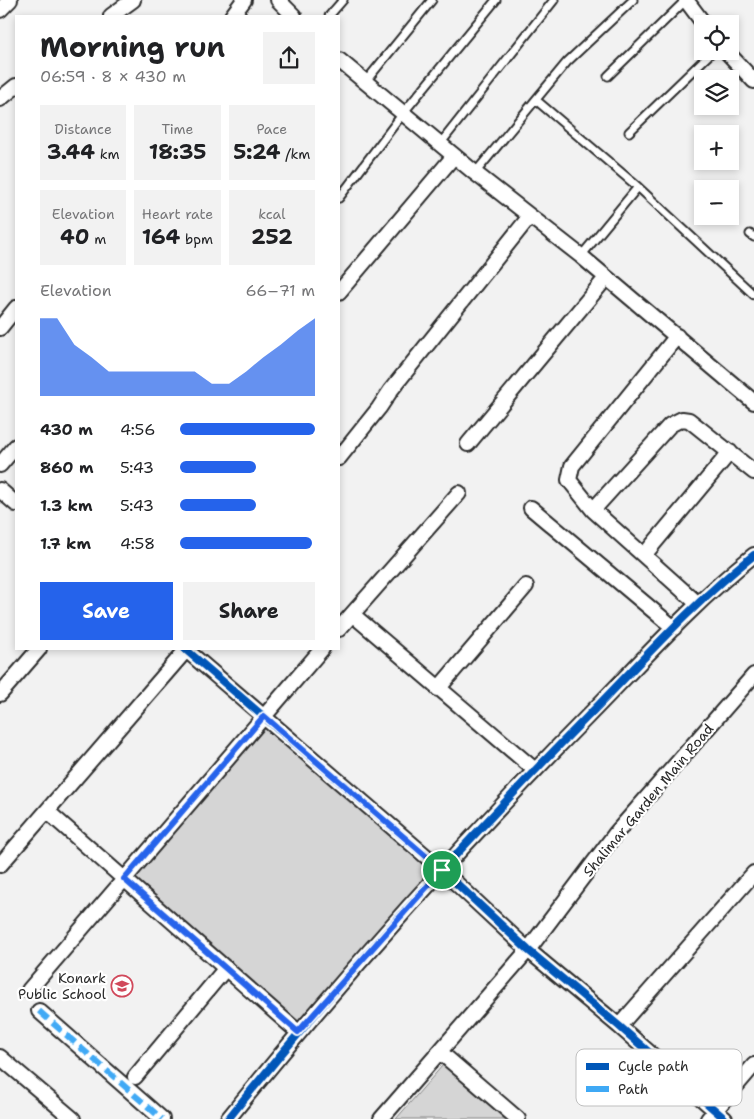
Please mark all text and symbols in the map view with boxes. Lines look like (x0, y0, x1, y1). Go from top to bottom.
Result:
map controls (694, 15, 739, 225)
button: locate (694, 15, 739, 60)
text: Morning run (40, 28, 225, 66)
button: share (263, 32, 315, 84)
text: 06:59 · 8 × 430 m (40, 66, 186, 87)
button: layers (694, 70, 739, 115)
text: Distance (54, 120, 112, 138)
text: Time (161, 120, 194, 138)
text: Pace (256, 120, 287, 138)
button: + (694, 125, 739, 170)
text: 3.44 (47, 138, 95, 166)
text: 18:35 (149, 138, 206, 166)
text: 5:24 (233, 138, 281, 166)
text: km (95, 145, 120, 163)
text: /km (281, 145, 310, 163)
button: − (694, 180, 739, 225)
text: Elevation (52, 205, 115, 223)
text: Heart rate (142, 205, 213, 223)
text: kcal (258, 205, 285, 223)
text: 40 (60, 223, 89, 251)
text: 164 (142, 223, 180, 251)
text: 252 (251, 223, 293, 251)
text: m (89, 230, 106, 248)
text: bpm (180, 230, 213, 248)
text: Elevation (40, 280, 112, 301)
text: 66–71 m (246, 280, 315, 301)
text: 430 m (40, 419, 93, 440)
text: 4:56 (120, 419, 155, 440)
text: 860 m (40, 457, 94, 478)
text: 5:43 (120, 457, 154, 478)
text: 1.3 km (40, 495, 93, 516)
text: 5:43 (120, 495, 154, 516)
text: 1.7 km (40, 533, 91, 554)
text: 4:58 (120, 533, 155, 554)
button: Save (40, 582, 173, 640)
button: Share (183, 582, 315, 640)
street label: Shalimar Garden Main Road (579, 720, 717, 880)
pin (421, 849, 463, 891)
icon: arrive (428, 856, 456, 884)
place label: Konark Public School (18, 969, 107, 1003)
school or university icon: Konark Public School (110, 974, 134, 998)
legend (576, 1049, 742, 1106)
text: Cycle path (618, 1057, 689, 1075)
text: Path (618, 1080, 649, 1098)

